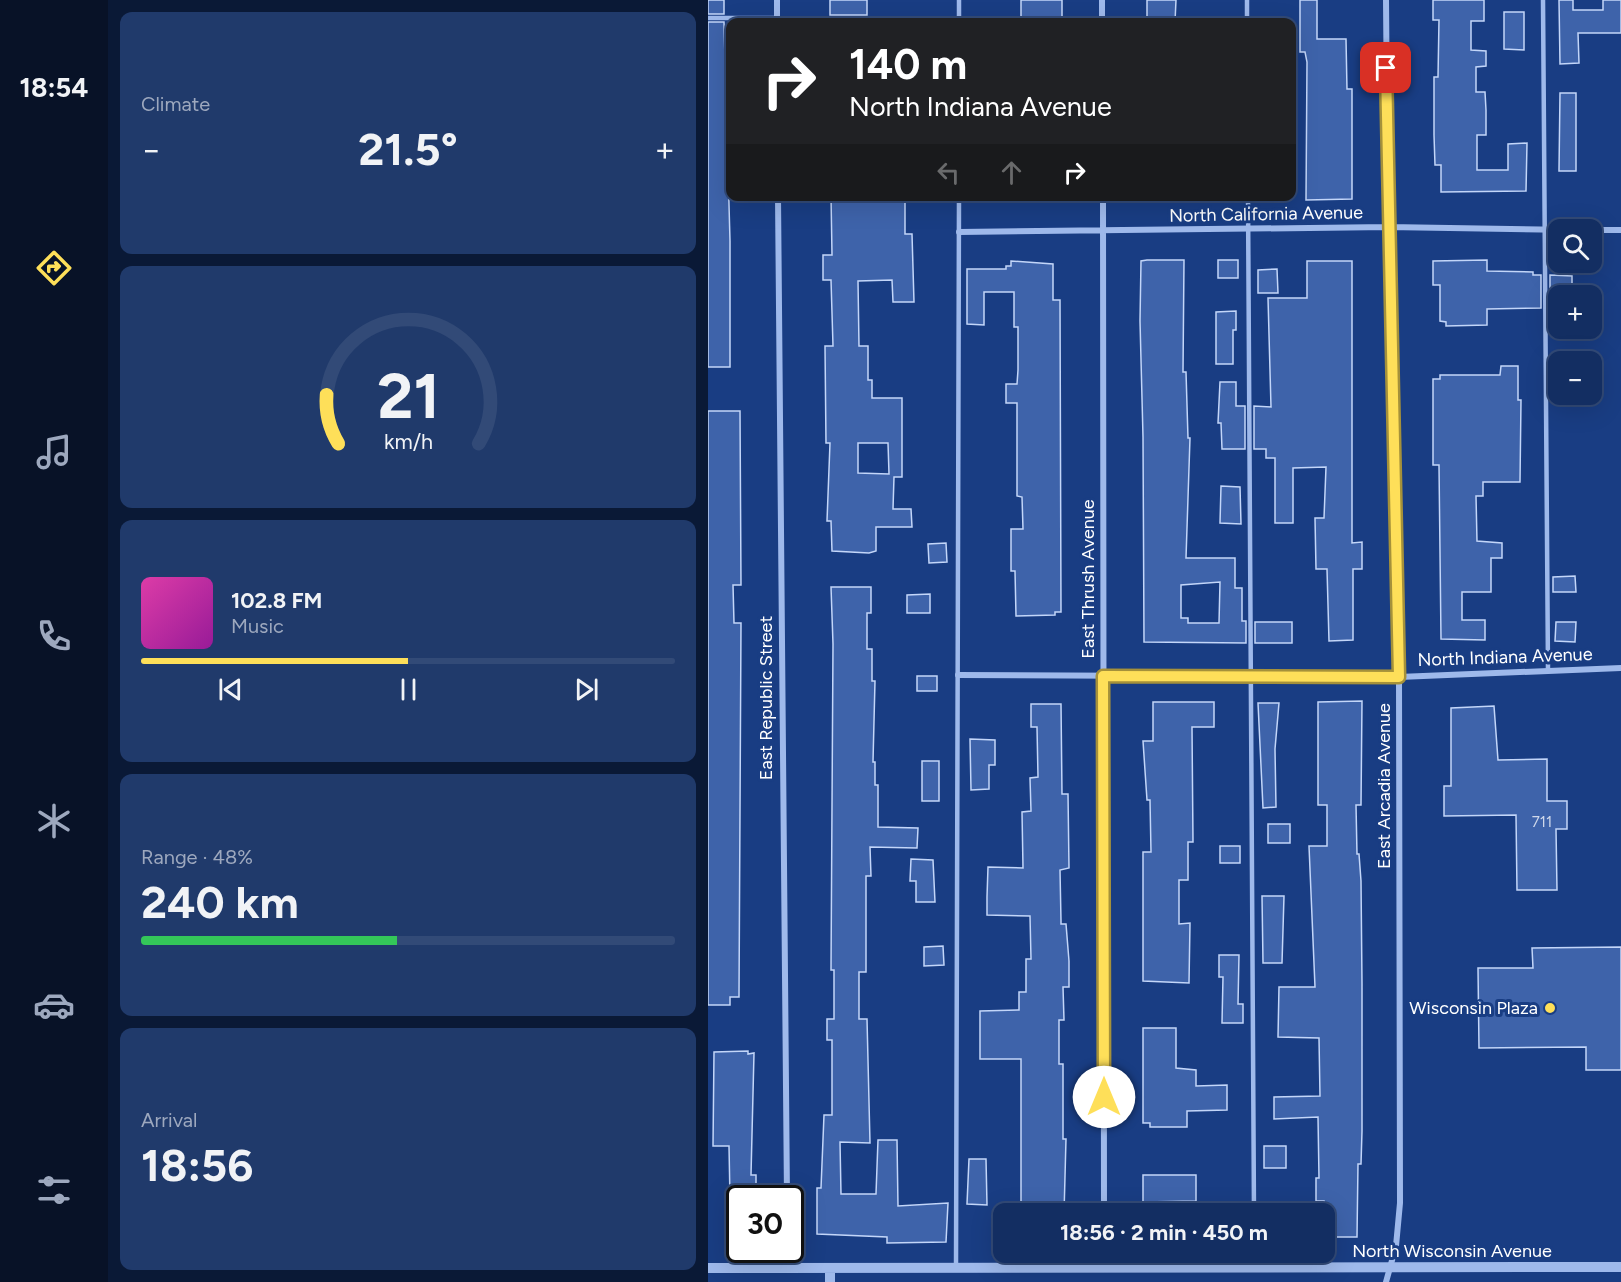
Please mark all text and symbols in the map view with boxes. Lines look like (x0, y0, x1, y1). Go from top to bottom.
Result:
text: 140 m (849, 39, 967, 90)
icon: right (750, 42, 828, 120)
pin (1360, 42, 1411, 93)
icon: arrive (1369, 51, 1402, 84)
text: 18:54 (20, 71, 88, 104)
text: North Indiana Avenue (849, 90, 1112, 123)
text: Climate (141, 92, 210, 116)
text: 21.5° (358, 122, 458, 176)
text: − (141, 130, 162, 169)
text: + (654, 130, 675, 169)
icon: left (932, 156, 965, 189)
icon: ahead (995, 156, 1028, 189)
icon: right (1058, 156, 1091, 189)
street label: North California Avenue (1169, 201, 1363, 227)
map controls (1548, 219, 1602, 405)
button: search (1548, 219, 1602, 273)
icon: directions (33, 247, 75, 289)
button: + (1548, 285, 1602, 339)
button: − (1548, 351, 1602, 405)
text: 21 (377, 359, 439, 434)
text: km/h (384, 429, 432, 454)
icon: music (33, 431, 75, 473)
street label: East Thrush Avenue (1077, 499, 1099, 659)
text: 102.8 FM (231, 587, 322, 614)
text: Music (231, 614, 284, 638)
icon: phone (33, 615, 75, 657)
street label: East Republic Street (755, 616, 777, 780)
street label: North Indiana Avenue (1417, 643, 1593, 671)
icon: previous (214, 673, 247, 706)
icon: pause (392, 673, 425, 706)
icon: next (570, 673, 603, 706)
street label: East Arcadia Avenue (1373, 703, 1395, 869)
icon: climate (33, 800, 75, 842)
house number: 711 (1532, 813, 1552, 831)
text: Range · 48% (141, 845, 253, 869)
text: 240 km (141, 875, 299, 929)
icon: car (33, 984, 75, 1026)
place label: Wisconsin Plaza (1409, 997, 1538, 1019)
marker: Wisconsin Plaza (1543, 1001, 1557, 1015)
position arrow (1072, 1065, 1136, 1129)
text: Arrival (141, 1108, 197, 1132)
text: 18:56 (141, 1138, 253, 1192)
icon: filters (33, 1169, 75, 1211)
speed limit sign: 30 (726, 1185, 804, 1263)
text: 18:56 · 2 min · 450 m (1060, 1219, 1268, 1246)
street label: North Wisconsin Avenue (1352, 1240, 1552, 1262)

